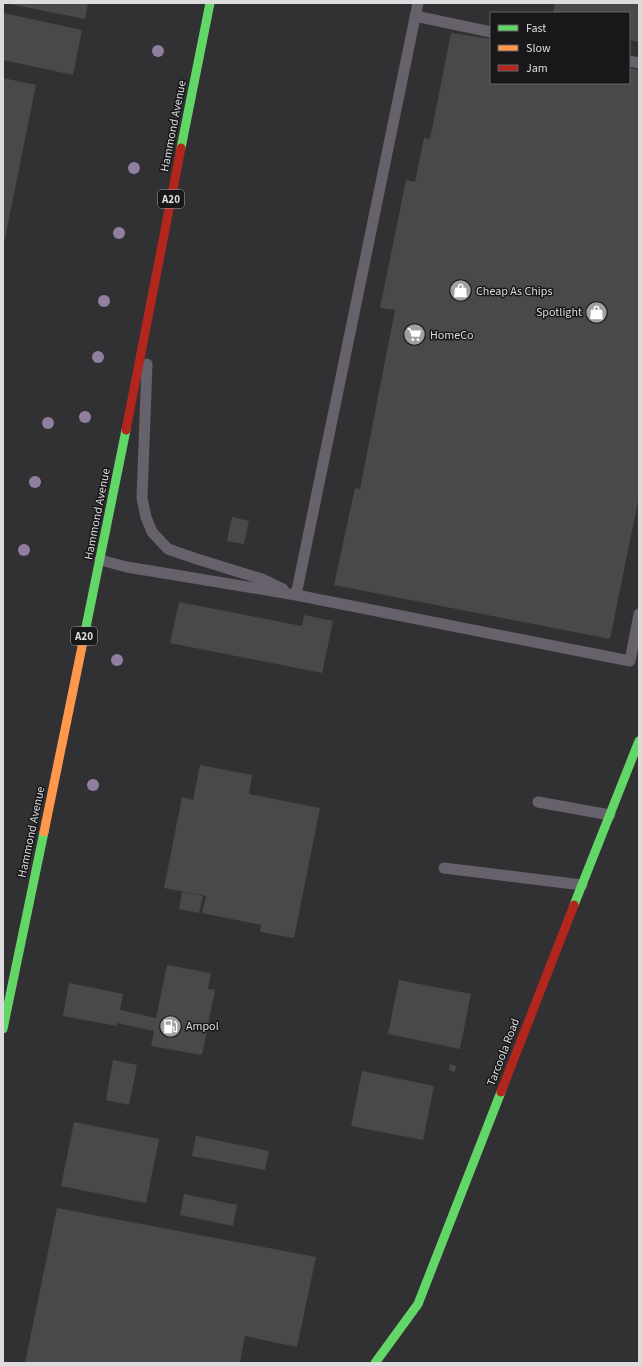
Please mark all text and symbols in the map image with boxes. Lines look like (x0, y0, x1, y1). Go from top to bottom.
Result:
legend (490, 12, 630, 84)
text: Fast (526, 20, 546, 37)
text: Slow (526, 40, 551, 57)
text: Jam (526, 60, 548, 77)
street label: Hammond Avenue (156, 79, 191, 173)
road number: A20 (158, 190, 184, 208)
shop icon: Cheap As Chips (448, 278, 474, 304)
place label: Cheap As Chips (476, 283, 552, 300)
shop icon: Spotlight (584, 299, 610, 325)
place label: Spotlight (536, 304, 582, 321)
supermarket icon: HomeCo (401, 322, 427, 348)
place label: HomeCo (430, 327, 474, 344)
street label: Hammond Avenue (80, 467, 115, 561)
road number: A20 (71, 627, 97, 645)
street label: Hammond Avenue (14, 785, 49, 879)
fuel station icon: Ampol (158, 1013, 184, 1039)
street label: Tarcoola Road (483, 1016, 524, 1088)
place label: Ampol (186, 1018, 219, 1035)

